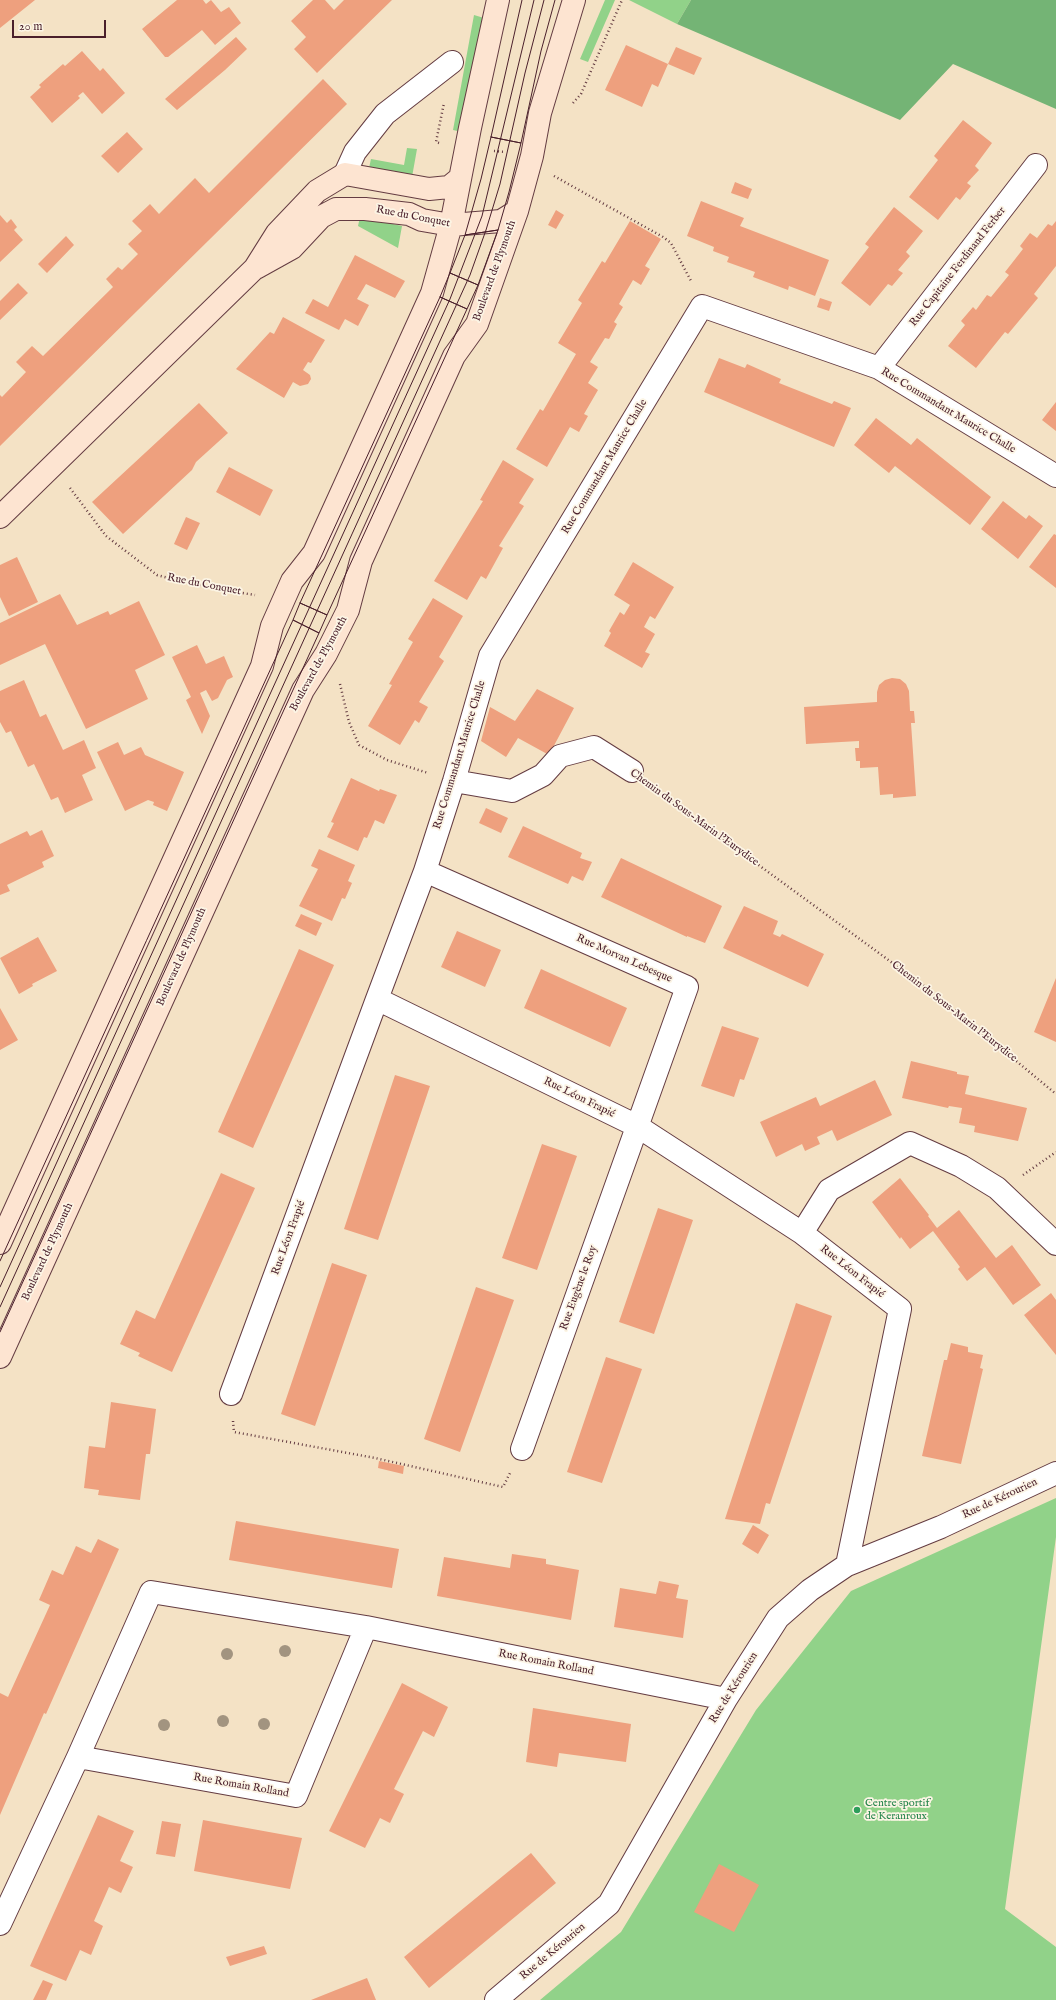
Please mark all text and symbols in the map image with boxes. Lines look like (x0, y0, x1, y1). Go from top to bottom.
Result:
scale bar (14, 12, 108, 38)
text: 20 m (19, 19, 42, 34)
street label: Rue du Conquet (375, 203, 451, 231)
street label: Rue Capitaine Ferdinand Ferber (907, 205, 1009, 329)
street label: Boulevard de Plymouth (471, 219, 519, 323)
street label: Rue Commandant Maurice Challe (878, 365, 1018, 457)
street label: Rue Commandant Maurice Challe (559, 397, 651, 537)
street label: Rue du Conquet (166, 571, 242, 599)
street label: Boulevard de Plymouth (287, 614, 351, 714)
street label: Rue Commandant Maurice Challe (431, 679, 489, 831)
street label: Chemin du Sous-Marin l'Eurydice (627, 767, 761, 869)
street label: Boulevard de Plymouth (154, 906, 210, 1008)
street label: Rue Morvan Lebesque (574, 932, 674, 986)
street label: Chemin du Sous-Marin l'Eurydice (888, 959, 1020, 1065)
street label: Rue Léon Frapié (541, 1075, 617, 1121)
street label: Rue Léon Frapié (269, 1199, 309, 1277)
street label: Boulevard de Plymouth (20, 1201, 76, 1303)
street label: Rue Léon Frapié (817, 1243, 887, 1301)
street label: Rue Eugène le Roy (558, 1244, 600, 1332)
street label: Rue de Kérourien (960, 1476, 1040, 1522)
street label: Rue Romain Rolland (497, 1647, 595, 1679)
street label: Rue de Kérourien (707, 1650, 761, 1726)
street label: Rue Romain Rolland (192, 1771, 290, 1801)
place label: Centre sportif de Keranroux (865, 1797, 929, 1823)
marker: Centre sportif de Keranroux (852, 1805, 862, 1815)
street label: Rue de Kérourien (518, 1921, 588, 1983)

